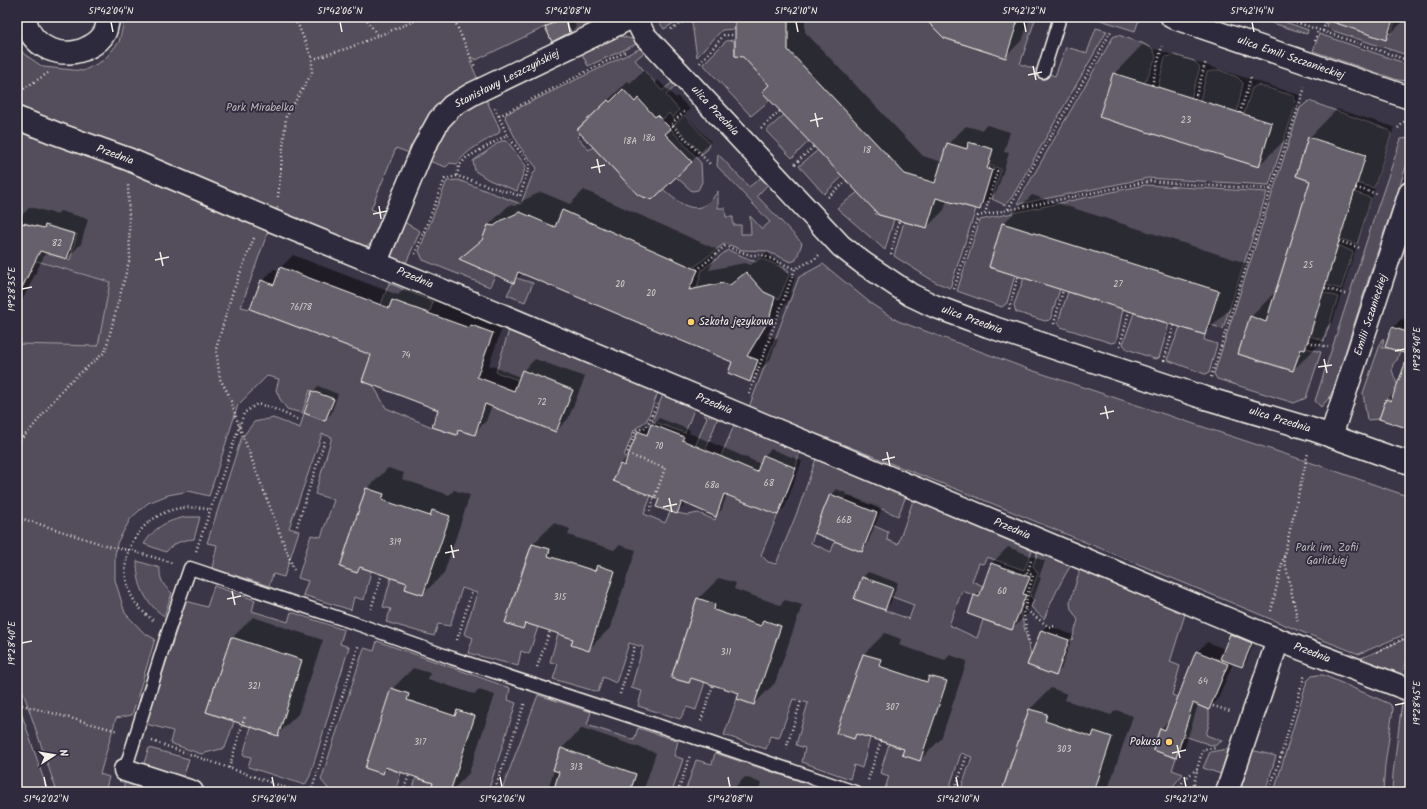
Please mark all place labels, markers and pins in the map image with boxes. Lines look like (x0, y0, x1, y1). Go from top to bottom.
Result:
place label: Szkoła językowa (699, 313, 774, 331)
marker: Szkoła językowa (686, 317, 696, 327)
place label: Pokusa (1130, 733, 1161, 751)
marker: Pokusa (1164, 737, 1174, 747)

